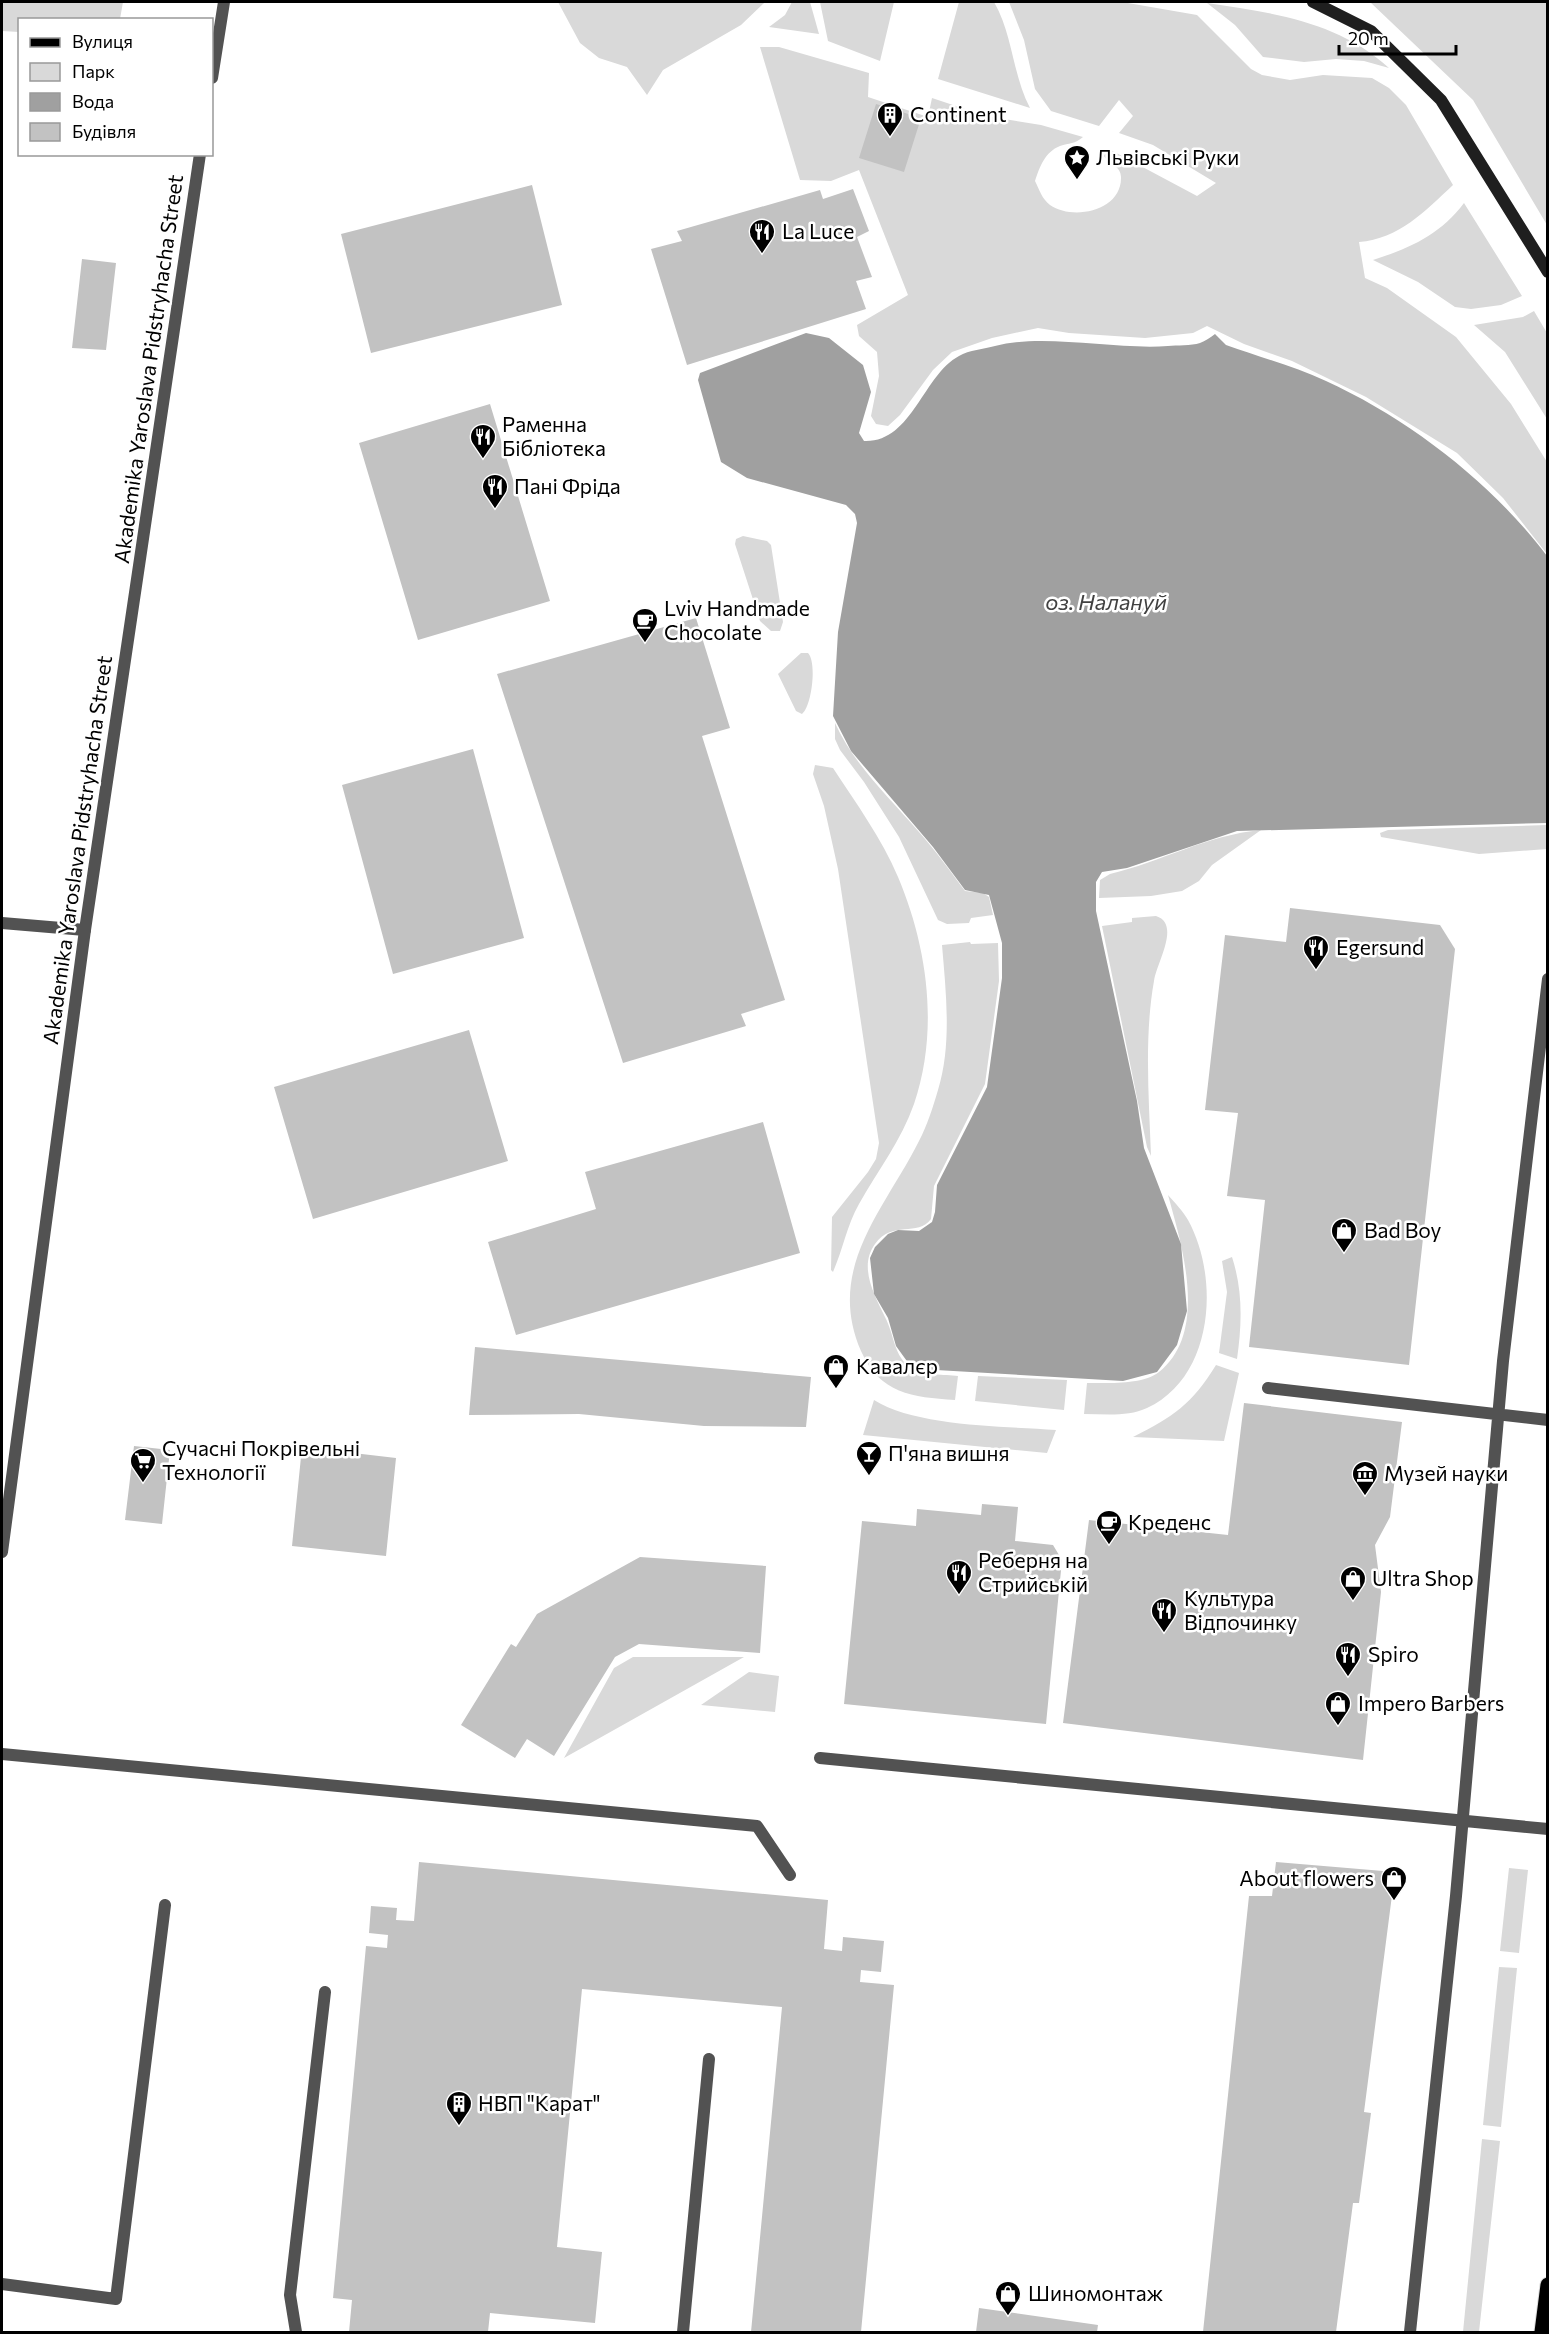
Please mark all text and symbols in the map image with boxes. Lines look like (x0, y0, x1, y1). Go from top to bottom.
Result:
legend (18, 18, 213, 156)
scale bar (1339, 18, 1456, 56)
text: 20 m (1348, 27, 1389, 49)
text: Вулиця (72, 30, 133, 52)
text: Парк (72, 60, 115, 82)
text: Вода (72, 90, 114, 112)
building icon: Continent (875, 100, 905, 138)
place label: Continent (910, 101, 1007, 126)
text: Будівля (72, 120, 136, 142)
place icon: Львівські Руки (1062, 143, 1092, 181)
place label: Львівські Руки (1096, 144, 1239, 169)
street label: Akademika Yaroslava Pidstryhacha Street (108, 173, 187, 565)
restaurant icon: La Luce (747, 217, 777, 255)
place label: La Luce (782, 218, 854, 243)
place label: Раменна Бібліотека (502, 411, 606, 460)
restaurant icon: Раменна Бібліотека (468, 422, 498, 460)
restaurant icon: Пані Фріда (480, 472, 510, 510)
place label: Пані Фріда (514, 473, 621, 498)
water label: оз. Налануй (1045, 588, 1167, 615)
place label: Lviv Handmade Chocolate (664, 595, 810, 644)
cafe icon: Lviv Handmade Chocolate (630, 606, 660, 644)
street label: Akademika Yaroslava Pidstryhacha Street (37, 654, 116, 1046)
restaurant icon: Egersund (1301, 933, 1331, 971)
place label: Egersund (1336, 934, 1424, 959)
shop icon: Bad Boy (1329, 1216, 1359, 1254)
place label: Bad Boy (1364, 1217, 1441, 1242)
shop icon: Кавалєр (821, 1352, 851, 1390)
place label: Кавалєр (856, 1353, 938, 1378)
place label: Сучасні Покрівельні Технології (162, 1435, 360, 1484)
bar icon: П'яна вишня (854, 1439, 884, 1477)
place label: П'яна вишня (888, 1440, 1009, 1465)
supermarket icon: Сучасні Покрівельні Технології (128, 1446, 158, 1484)
museum icon: Музей науки (1350, 1459, 1380, 1497)
place label: Музей науки (1384, 1460, 1508, 1485)
cafe icon: Креденс (1094, 1508, 1124, 1546)
place label: Креденс (1128, 1509, 1211, 1534)
place label: Реберня на Стрийській (978, 1547, 1088, 1596)
restaurant icon: Реберня на Стрийській (944, 1558, 974, 1596)
shop icon: Ultra Shop (1338, 1564, 1368, 1602)
place label: Ultra Shop (1372, 1565, 1474, 1590)
place label: Культура Відпочинку (1184, 1585, 1297, 1634)
restaurant icon: Культура Відпочинку (1149, 1596, 1179, 1634)
restaurant icon: Spiro (1333, 1640, 1363, 1678)
place label: Spiro (1368, 1641, 1419, 1666)
shop icon: Impero Barbers (1323, 1689, 1353, 1727)
place label: Impero Barbers (1358, 1690, 1504, 1715)
shop icon: About flowers (1379, 1864, 1409, 1902)
place label: About flowers (1239, 1865, 1374, 1890)
building icon: НВП "Карат" (444, 2089, 474, 2127)
place label: НВП "Карат" (478, 2090, 601, 2115)
shop icon: Шиномонтаж (993, 2279, 1023, 2317)
place label: Шиномонтаж (1028, 2280, 1164, 2305)

